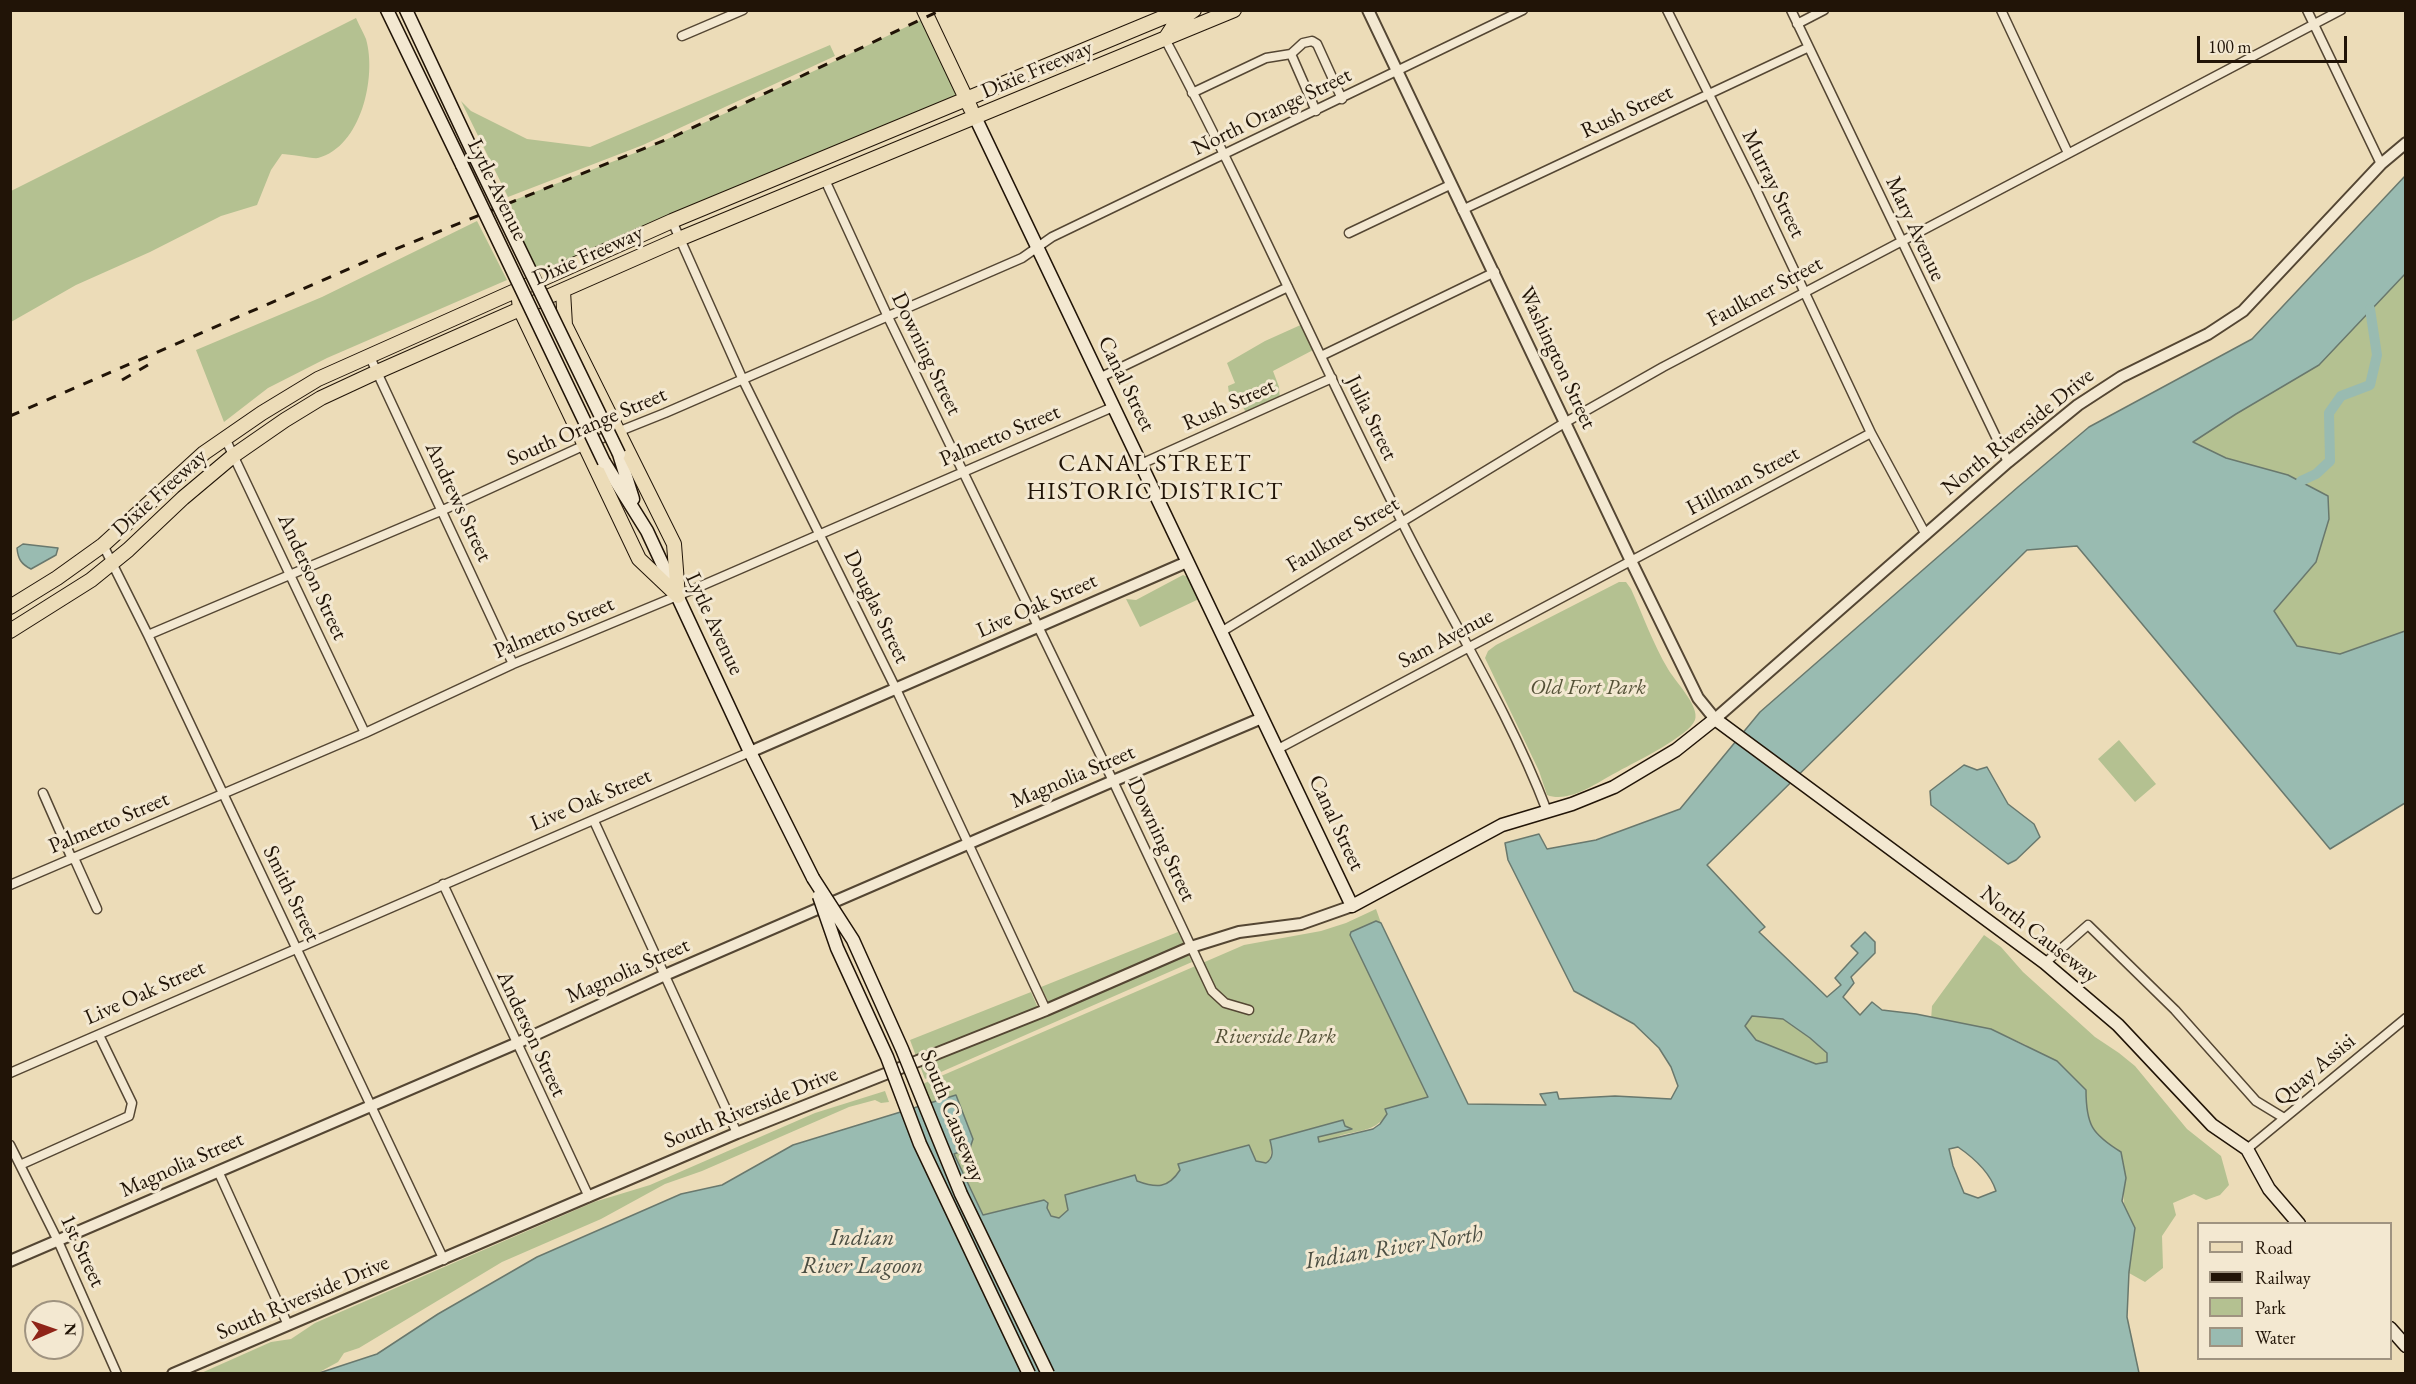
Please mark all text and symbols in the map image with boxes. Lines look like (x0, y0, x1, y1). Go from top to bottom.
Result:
scale bar (2200, 24, 2350, 62)
street label: Dixie Freeway (977, 35, 1097, 105)
text: 100 m (2208, 35, 2252, 58)
street label: North Orange Street (1188, 62, 1356, 162)
street label: Rush Street (1577, 79, 1677, 145)
street label: Murray Street (1735, 126, 1811, 242)
street label: Lytle Avenue (461, 135, 533, 245)
street label: Mary Avenue (1879, 172, 1951, 286)
street label: Dixie Freeway (529, 220, 647, 292)
street label: Faulkner Street (1703, 251, 1827, 333)
street label: Washington Street (1513, 283, 1601, 433)
street label: Downing Street (885, 288, 967, 420)
street label: Canal Street (1092, 332, 1160, 436)
street label: North Riverside Drive (1937, 363, 2099, 501)
street label: Julia Street (1339, 371, 1403, 465)
street label: Rush Street (1179, 373, 1279, 437)
street label: South Orange Street (503, 381, 671, 473)
street label: Palmetto Street (936, 399, 1064, 473)
street label: Andrews Street (419, 438, 497, 566)
street label: Hillman Street (1682, 440, 1804, 522)
street label: Dixie Freeway (107, 444, 213, 542)
district label: CANAL STREET HISTORIC DISTRICT (1026, 450, 1284, 506)
street label: Faulkner Street (1282, 491, 1404, 579)
street label: Anderson Street (271, 510, 353, 644)
street label: Douglas Street (837, 546, 915, 668)
street label: Live Oak Street (973, 568, 1101, 644)
street label: Lytle Avenue (679, 569, 749, 679)
street label: Palmetto Street (490, 591, 618, 665)
street label: Sam Avenue (1394, 603, 1498, 675)
park label: Old Fort Park (1530, 675, 1646, 701)
street label: Magnolia Street (1007, 739, 1139, 815)
street label: Live Oak Street (527, 763, 655, 837)
street label: Canal Street (1302, 771, 1370, 875)
street label: Downing Street (1121, 774, 1201, 906)
street label: Palmetto Street (45, 786, 173, 860)
street label: Smith Street (256, 842, 326, 946)
street label: North Causeway (1975, 881, 2103, 989)
street label: Magnolia Street (562, 932, 694, 1010)
street label: Live Oak Street (81, 955, 209, 1031)
street label: Anderson Street (490, 967, 572, 1101)
park label: Riverside Park (1214, 1024, 1336, 1050)
street label: Quay Assisi (2269, 1028, 2361, 1112)
street label: South Causeway (914, 1046, 990, 1186)
street label: South Riverside Drive (660, 1061, 842, 1155)
street label: Magnolia Street (116, 1126, 248, 1204)
street label: 1st Street (54, 1210, 110, 1292)
water label: Indian River North (1303, 1220, 1485, 1276)
legend (2197, 1222, 2392, 1360)
water label: Indian River Lagoon (801, 1224, 923, 1280)
text: Road (2255, 1236, 2293, 1259)
street label: South Riverside Drive (213, 1250, 393, 1346)
text: Railway (2255, 1266, 2311, 1289)
text: Park (2255, 1296, 2286, 1319)
north arrow (24, 1300, 84, 1360)
text: N (60, 1323, 81, 1336)
text: Water (2255, 1326, 2296, 1349)

